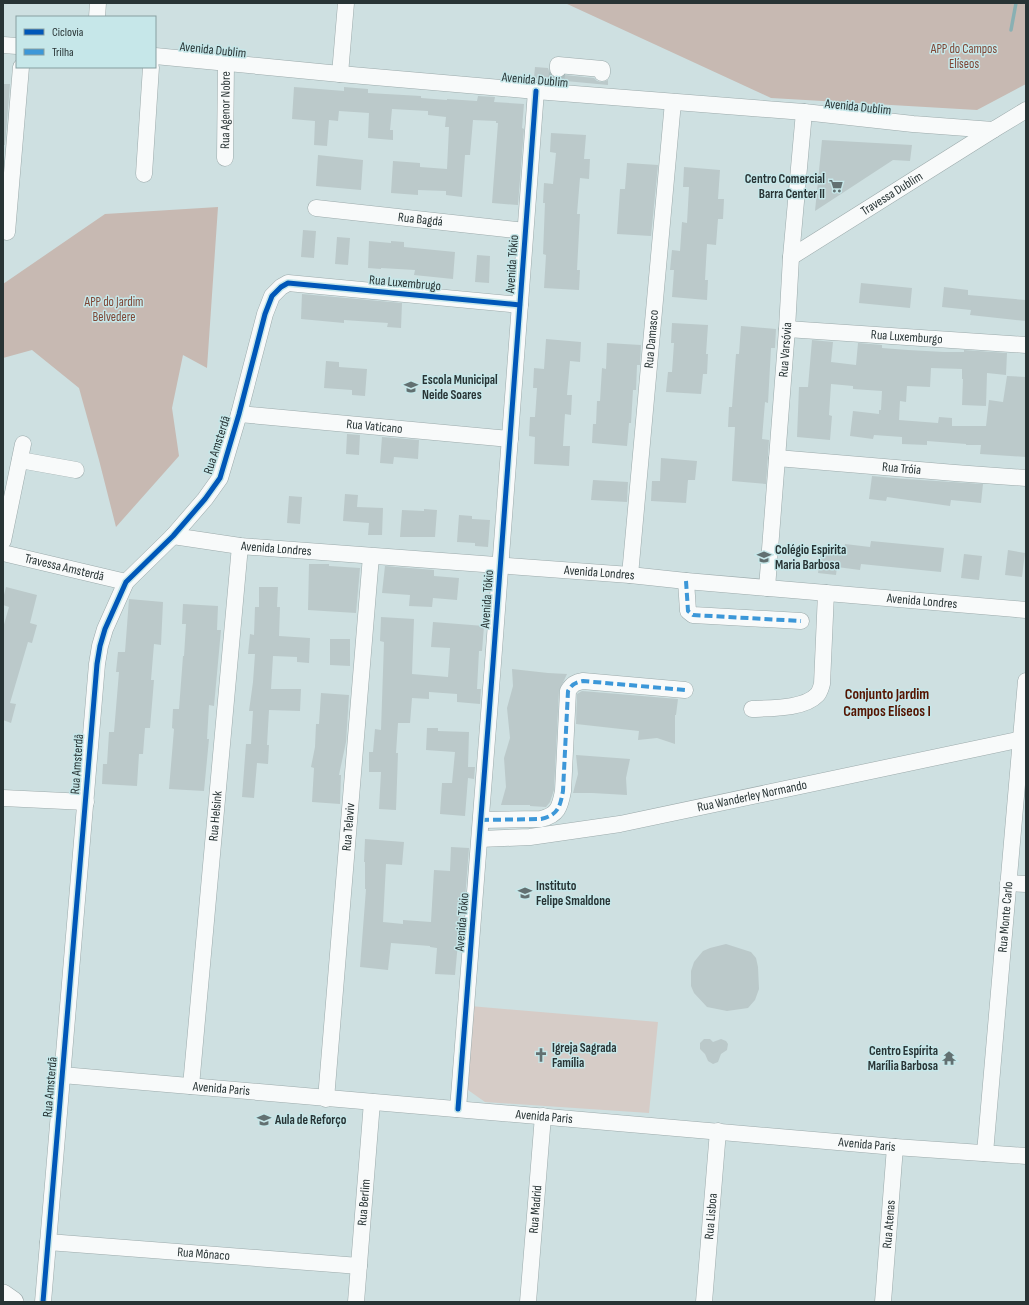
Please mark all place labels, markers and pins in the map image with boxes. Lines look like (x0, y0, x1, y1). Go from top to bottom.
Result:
place label: Centro Comercial Barra Center II (745, 171, 825, 202)
supermarket icon: Centro Comercial Barra Center II (828, 178, 844, 194)
place label: Escola Municipal Neide Soares (422, 372, 498, 403)
school or university icon: Escola Municipal Neide Soares (403, 379, 419, 395)
place label: Colégio Espirita Maria Barbosa (775, 542, 846, 573)
school or university icon: Colégio Espirita Maria Barbosa (756, 549, 772, 565)
place label: Instituto Felipe Smaldone (536, 878, 611, 909)
school or university icon: Instituto Felipe Smaldone (517, 885, 533, 901)
place label: Igreja Sagrada Família (552, 1040, 617, 1071)
place label: Centro Espírita Marília Barbosa (868, 1043, 938, 1074)
church icon: Igreja Sagrada Família (533, 1047, 549, 1063)
temple icon: Centro Espírita Marília Barbosa (941, 1050, 957, 1066)
school or university icon: Aula de Reforço (256, 1112, 272, 1128)
place label: Aula de Reforço (274, 1112, 347, 1128)

